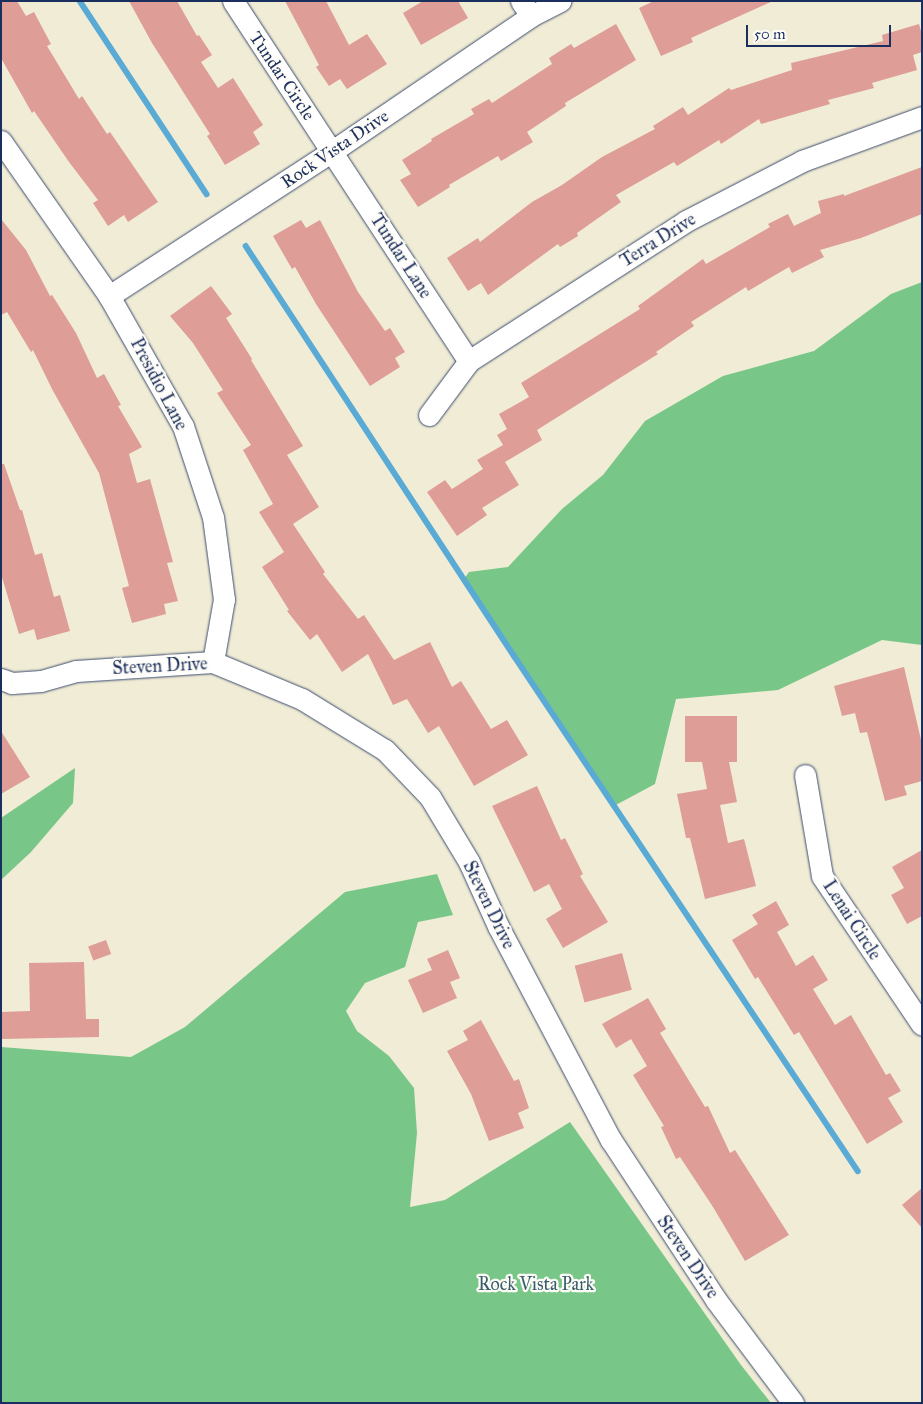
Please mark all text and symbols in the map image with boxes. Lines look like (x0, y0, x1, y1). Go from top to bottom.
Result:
scale bar (748, 15, 893, 47)
text: 50 m (754, 25, 786, 43)
street label: Tundar Circle (244, 27, 320, 125)
street label: Rock Vista Drive (277, 105, 393, 193)
street label: Terra Drive (616, 208, 700, 272)
street label: Tundar Lane (366, 210, 436, 302)
street label: Presidio Lane (126, 334, 192, 434)
street label: Steven Drive (112, 653, 208, 679)
street label: Steven Drive (458, 857, 520, 953)
street label: Lenai Circle (818, 876, 886, 964)
street label: Steven Drive (652, 1211, 724, 1303)
park label: Rock Vista Park (478, 1273, 594, 1295)

